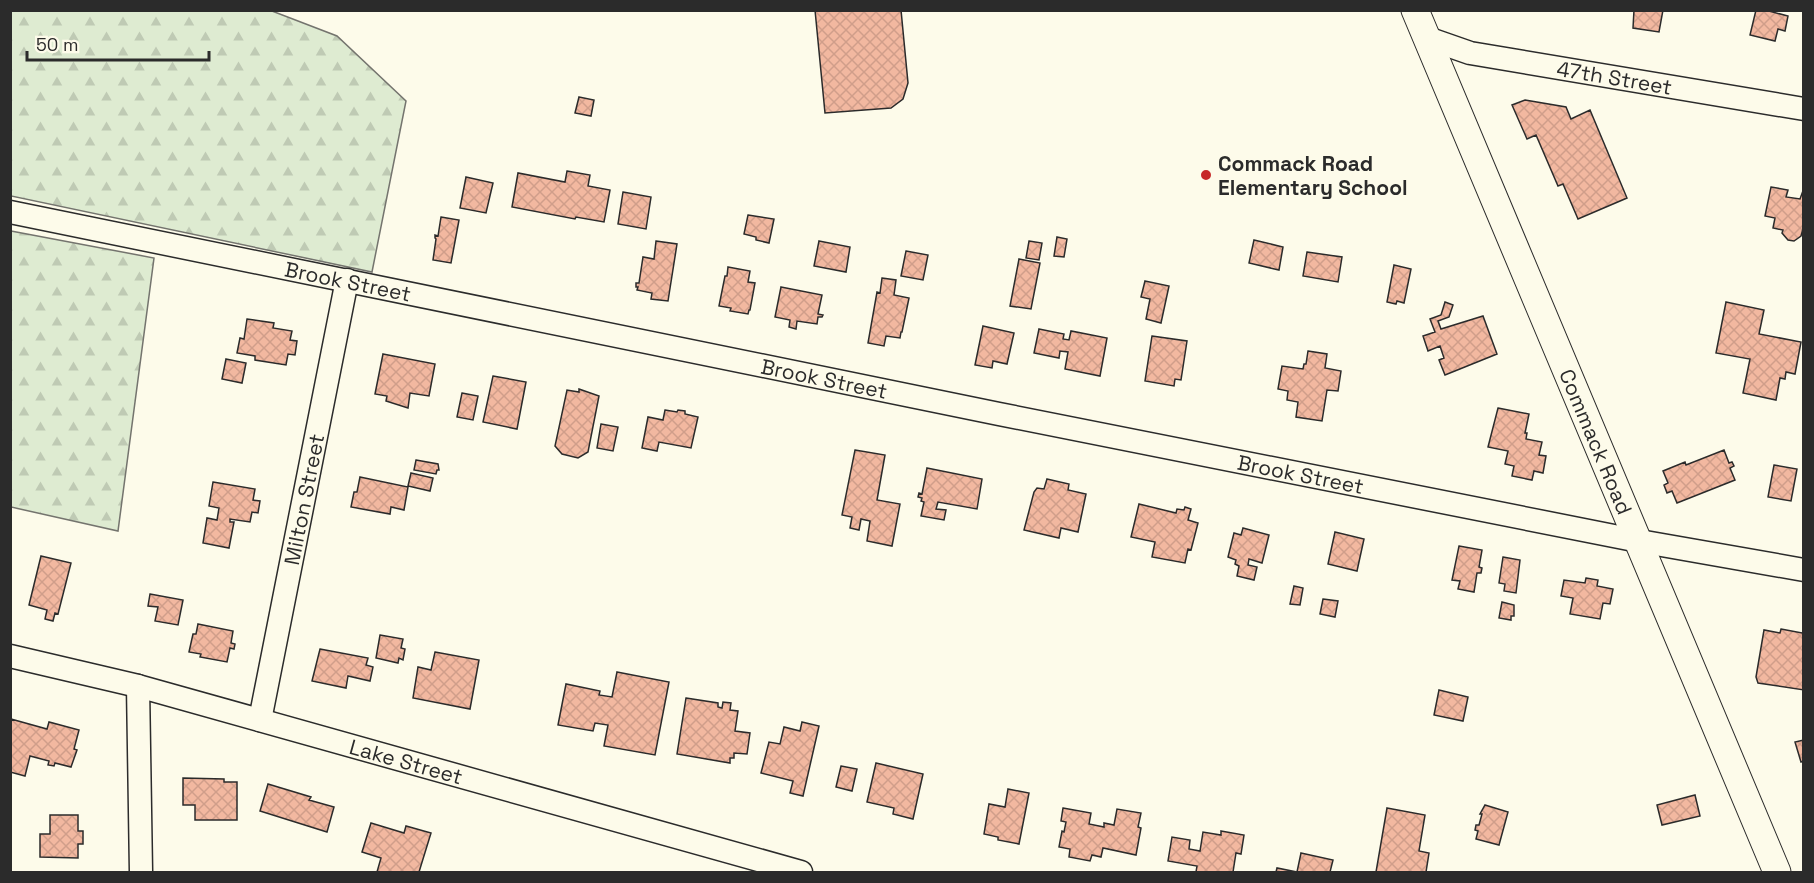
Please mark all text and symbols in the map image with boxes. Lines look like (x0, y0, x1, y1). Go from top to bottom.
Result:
scale bar (27, 24, 208, 62)
text: 50 m (36, 33, 78, 56)
street label: 47th Street (1555, 54, 1674, 100)
place label: Commack Road Elementary School (1218, 150, 1408, 201)
marker: Commack Road Elementary School (1199, 168, 1213, 182)
street label: Brook Street (282, 255, 414, 307)
street label: Brook Street (759, 352, 890, 404)
street label: Commack Road (1554, 365, 1639, 518)
street label: Milton Street (277, 431, 330, 567)
street label: Brook Street (1235, 448, 1366, 500)
street label: Lake Street (347, 733, 466, 790)

